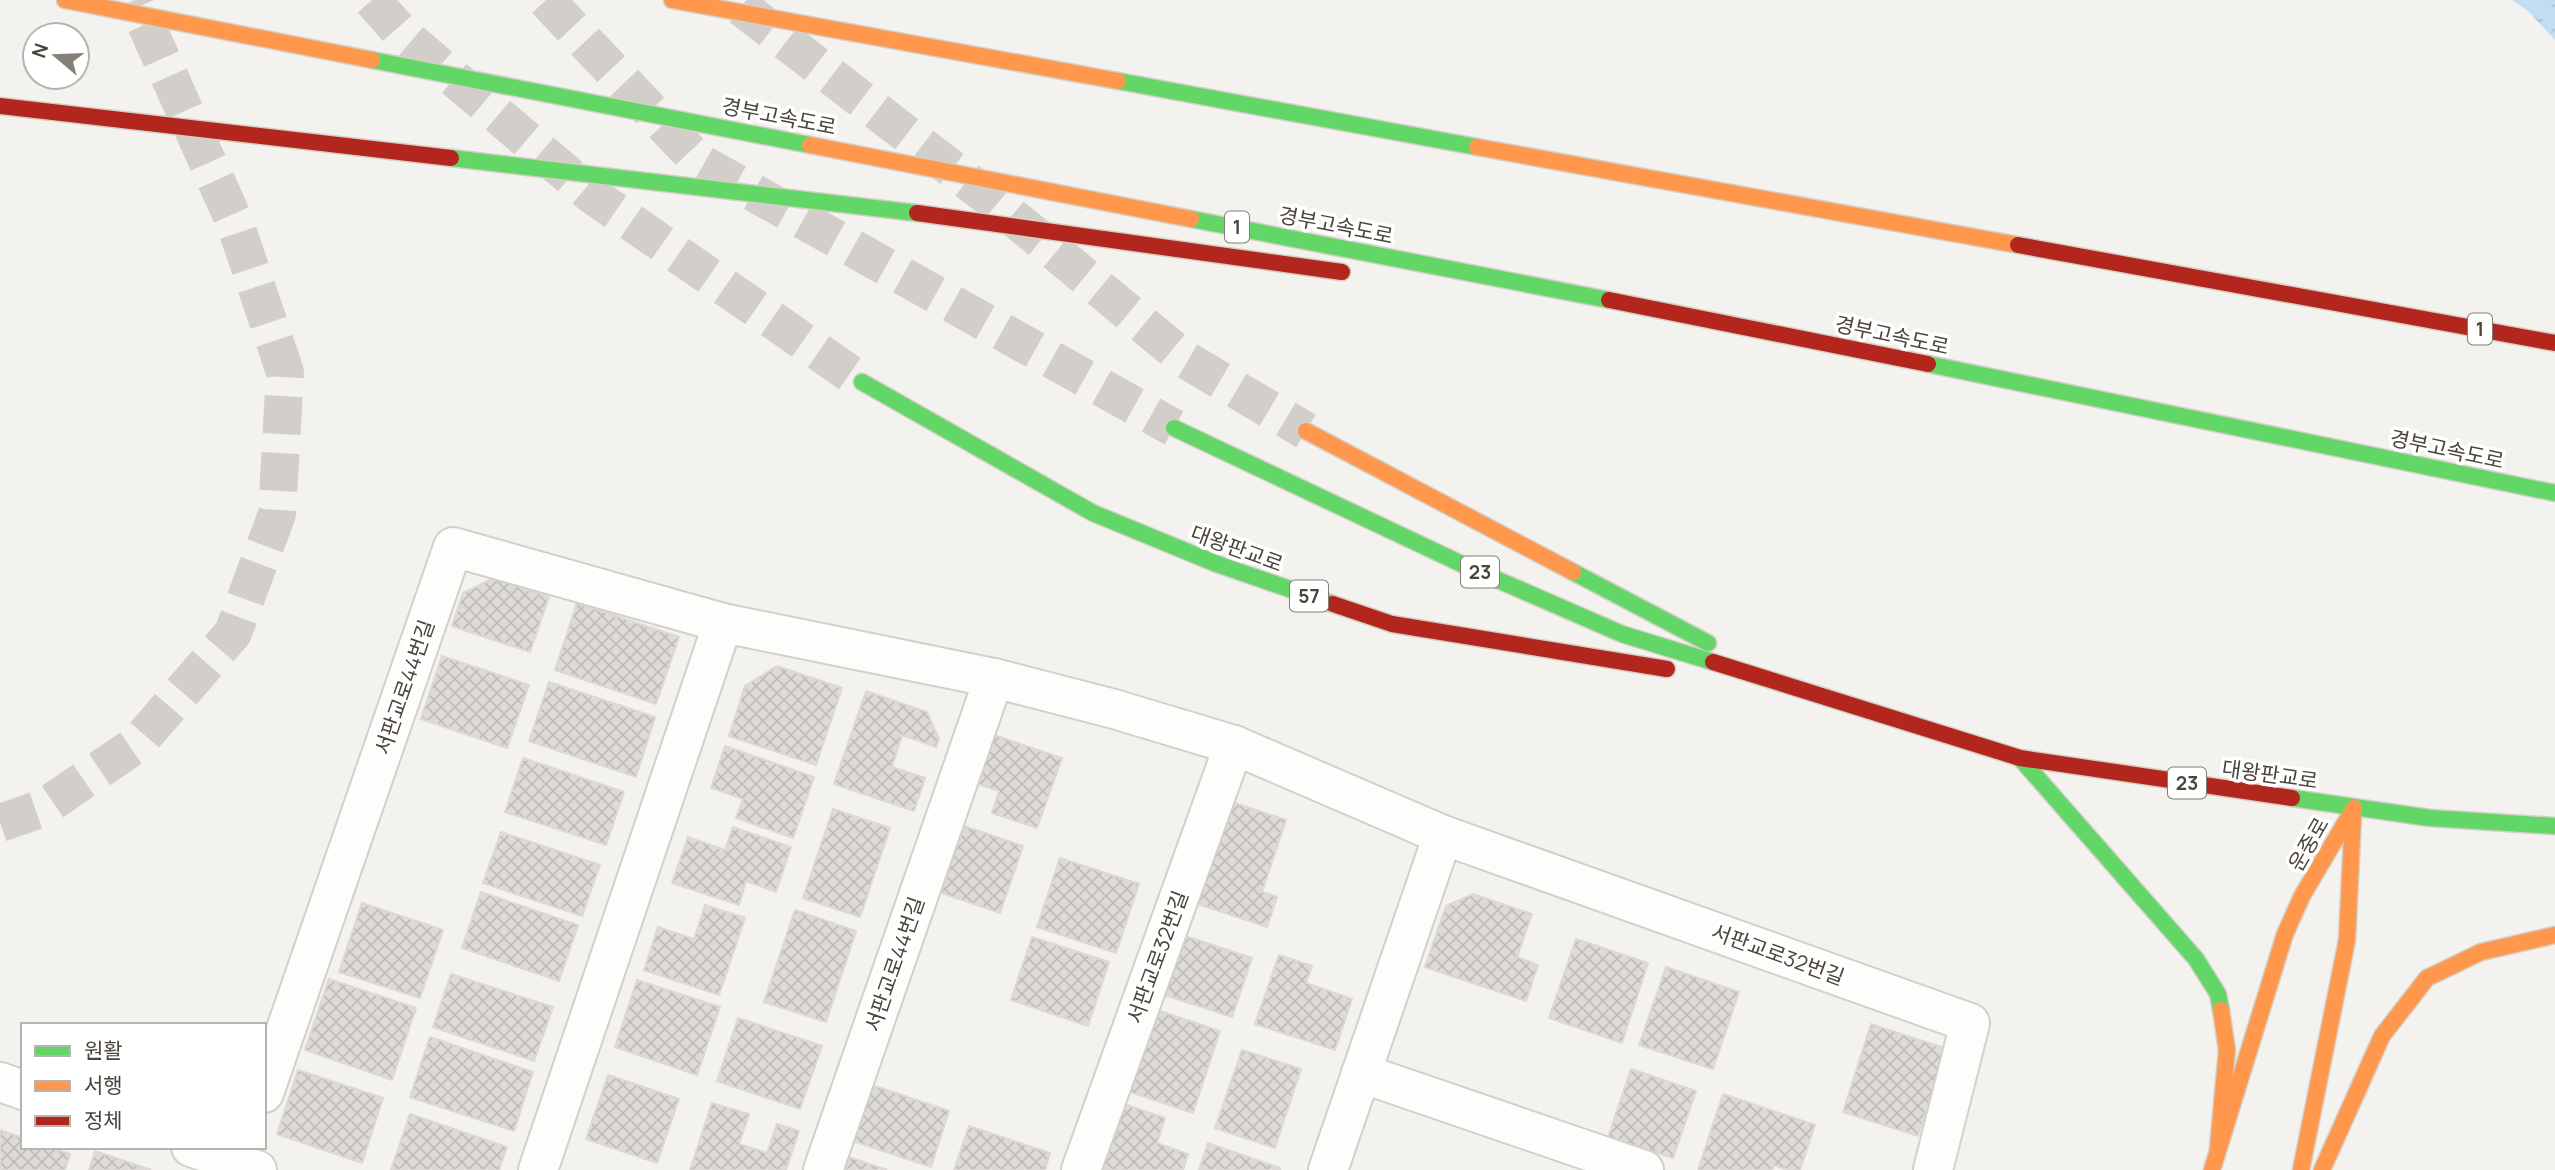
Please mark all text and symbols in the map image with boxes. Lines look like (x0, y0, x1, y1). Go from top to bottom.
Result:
north arrow (21, 21, 91, 91)
text: N (25, 40, 54, 61)
street label: 경부고속도로 (719, 91, 839, 141)
street label: 경부고속도로 (1276, 200, 1396, 250)
road number: 1 (1225, 212, 1249, 243)
street label: 경부고속도로 (1832, 309, 1952, 361)
road number: 1 (2468, 314, 2492, 344)
street label: 경부고속도로 (2387, 423, 2507, 475)
street label: 대왕판교로 (1187, 518, 1287, 578)
road number: 23 (1461, 556, 1499, 587)
road number: 57 (1290, 580, 1328, 611)
street label: 서판교로44번길 (368, 616, 440, 758)
street label: 대왕판교로 (2220, 753, 2320, 795)
road number: 23 (2168, 768, 2206, 798)
street label: 운중로 (2281, 812, 2335, 876)
street label: 서판교로32번길 (1120, 887, 1194, 1027)
street label: 서판교로44번길 (858, 893, 930, 1035)
street label: 서판교로32번길 (1708, 917, 1848, 991)
legend (21, 1023, 266, 1149)
text: 원활 (84, 1036, 123, 1064)
text: 서행 (84, 1071, 123, 1099)
text: 정체 (84, 1106, 123, 1134)

